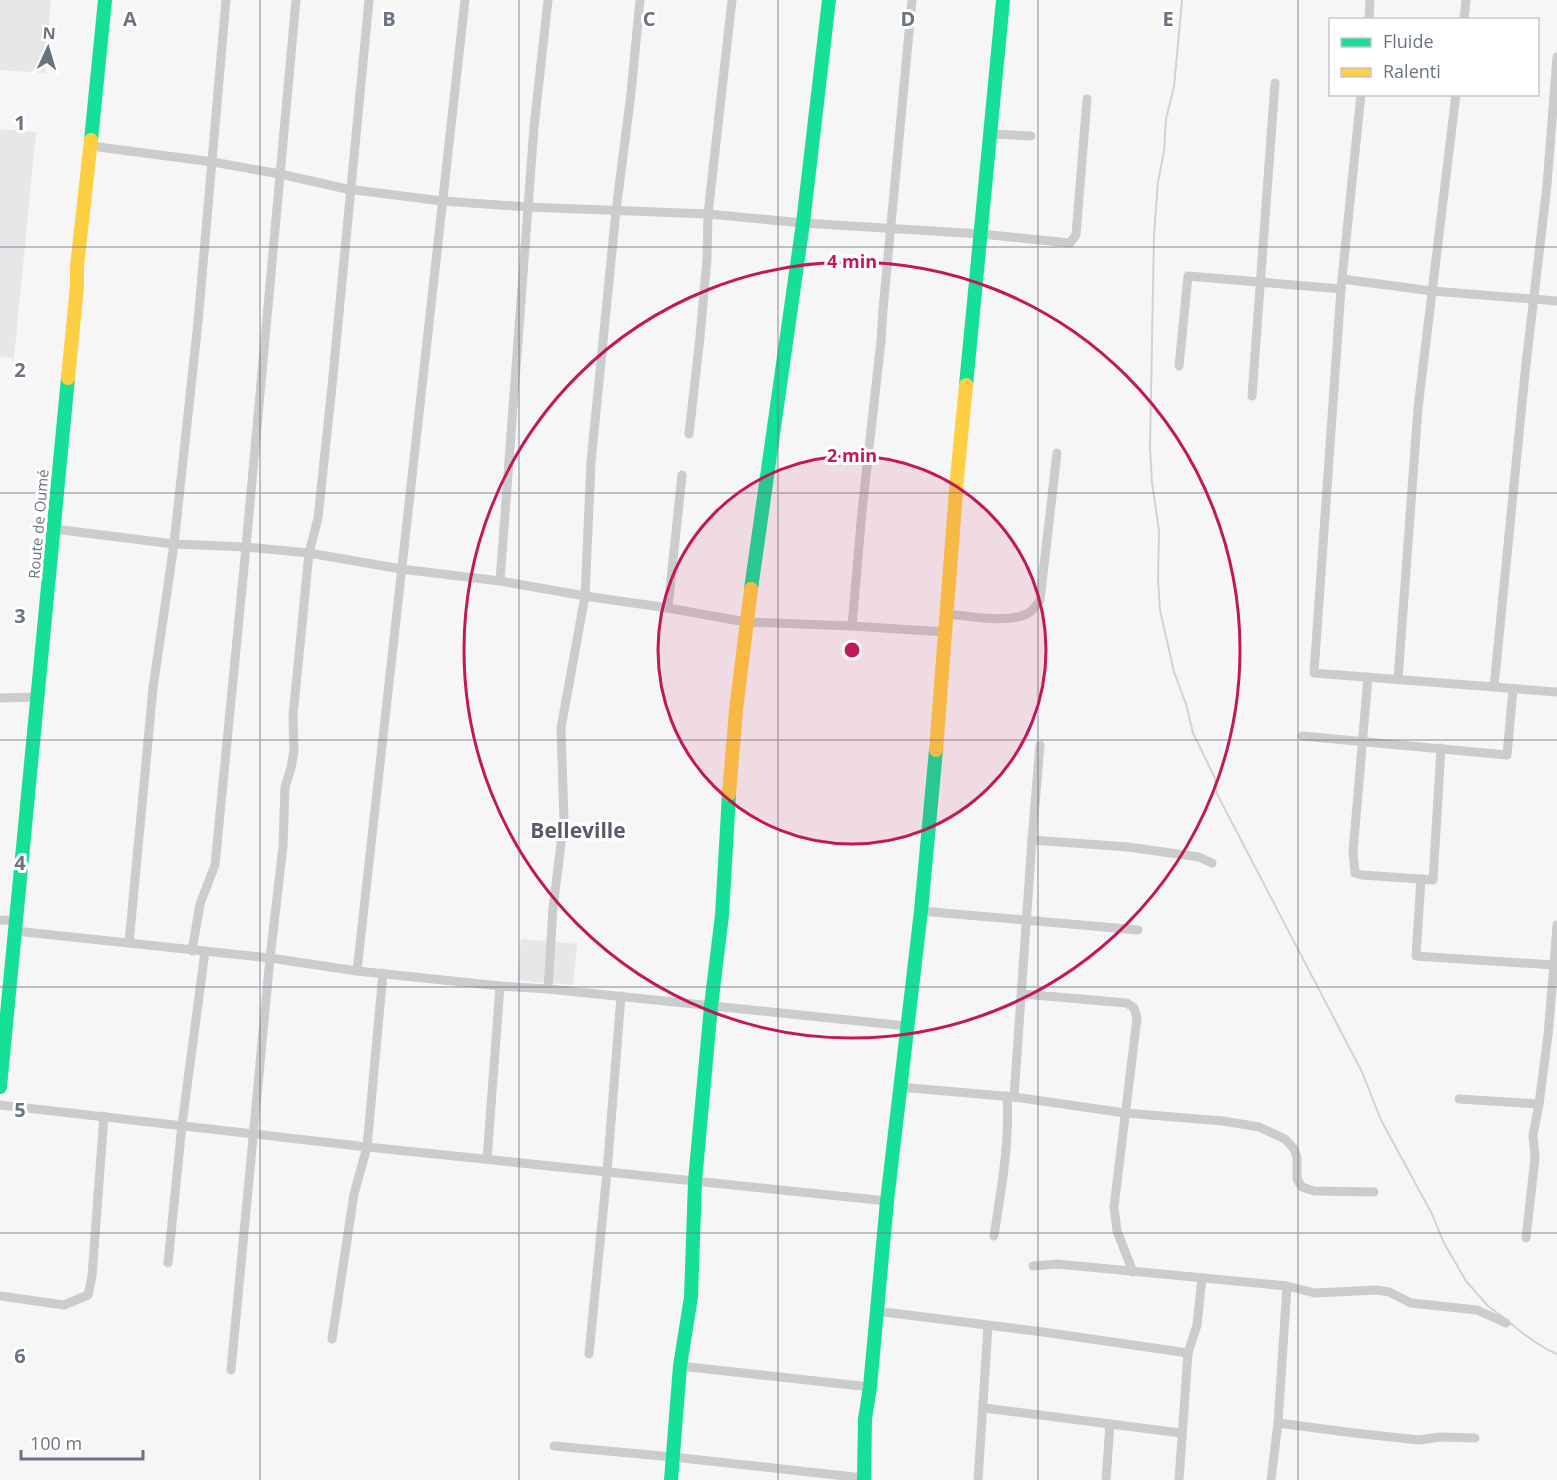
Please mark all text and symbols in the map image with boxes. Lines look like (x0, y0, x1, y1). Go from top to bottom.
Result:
text: A (123, 5, 137, 32)
text: B (382, 5, 396, 32)
text: C (643, 5, 656, 32)
text: D (901, 5, 915, 32)
text: E (1162, 5, 1174, 32)
north arrow (18, 18, 78, 78)
legend (1329, 18, 1539, 96)
text: N (42, 22, 56, 44)
text: Fluide (1383, 29, 1434, 53)
text: Ralenti (1383, 59, 1441, 83)
text: 1 (14, 109, 26, 136)
text: 4 min (827, 249, 877, 273)
text: 2 (14, 356, 26, 383)
text: 2 min (827, 443, 877, 467)
street label: Route de Oumé (23, 468, 53, 580)
text: 3 (14, 602, 26, 629)
centre of rings (842, 640, 862, 660)
district label: Belleville (530, 816, 626, 844)
text: 4 (14, 849, 26, 876)
text: 5 (14, 1096, 26, 1123)
text: 6 (14, 1342, 26, 1369)
scale bar (21, 1423, 142, 1461)
text: 100 m (30, 1431, 82, 1455)

